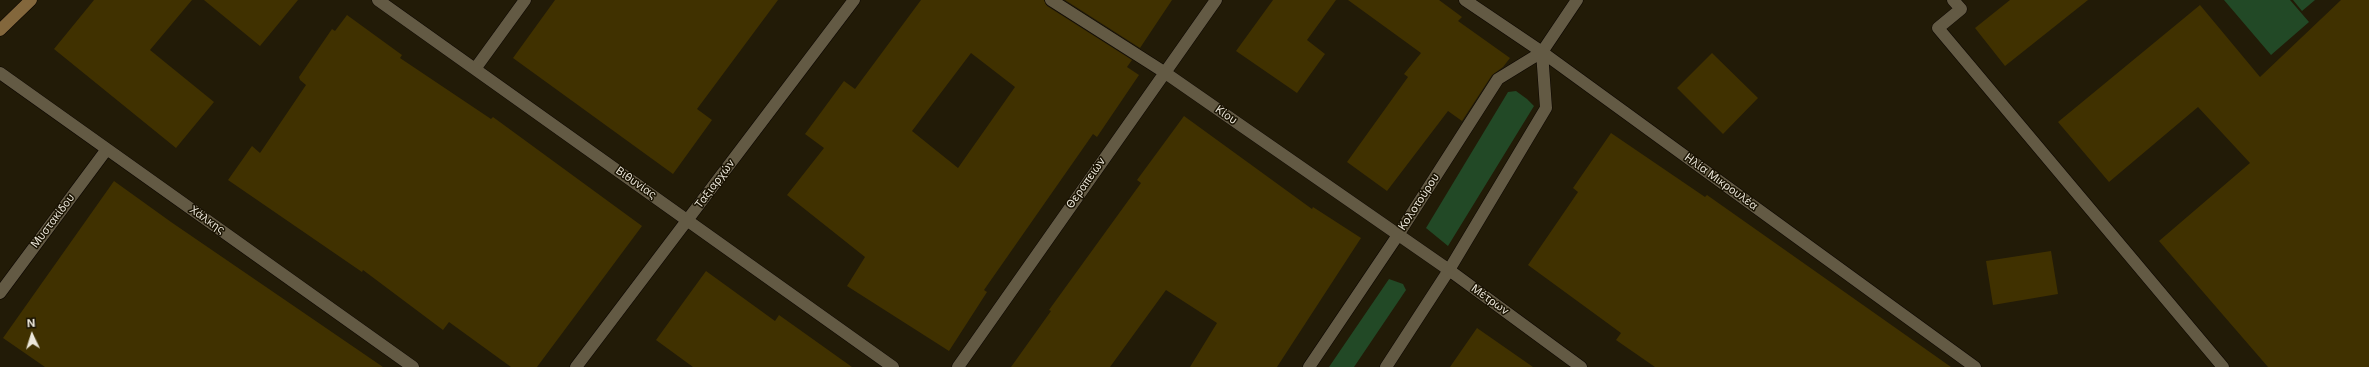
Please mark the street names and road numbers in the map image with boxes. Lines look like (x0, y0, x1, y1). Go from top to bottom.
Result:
street label: Κίου (1213, 103, 1239, 127)
street label: Ηλία Μικρουλέα (1682, 151, 1760, 213)
street label: Θεραπειών (1064, 155, 1108, 211)
street label: Ταξιαρχών (692, 157, 738, 211)
street label: Βιθυνίας (613, 164, 659, 202)
street label: Κολοτούρου (1396, 171, 1442, 233)
street label: Μυστακίδου (28, 191, 78, 251)
street label: Χάλκης (187, 203, 227, 237)
street label: Μέτρων (1469, 282, 1511, 318)

